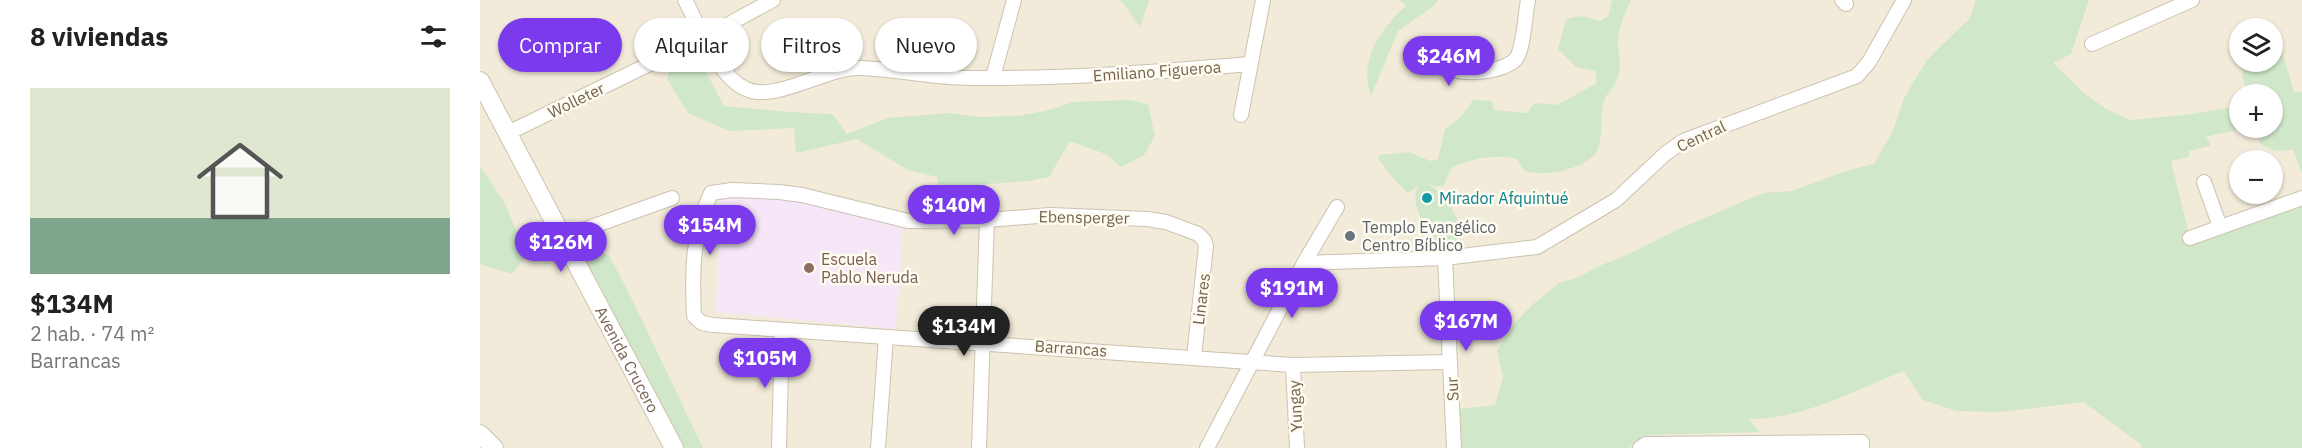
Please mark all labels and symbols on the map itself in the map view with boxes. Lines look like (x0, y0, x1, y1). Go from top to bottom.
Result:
pin: $246M (1407, 36, 1491, 87)
street label: Emiliano Figueroa (1092, 57, 1222, 85)
street label: Wolleter (544, 78, 608, 122)
street label: Central (1673, 116, 1729, 156)
pin: $140M (912, 185, 996, 236)
place label: Mirador Afquintué (1439, 188, 1569, 208)
marker: Mirador Afquintué (1420, 191, 1434, 205)
pin: $154M (668, 205, 752, 256)
street label: Ebensperger (1038, 206, 1130, 228)
place label: Templo Evangélico Centro Bíblico (1362, 217, 1496, 255)
pin: $126M (519, 222, 603, 273)
marker: Templo Evangélico Centro Bíblico (1343, 229, 1357, 243)
place label: Escuela Pablo Neruda (821, 249, 919, 287)
marker: Escuela Pablo Neruda (802, 261, 816, 275)
pin: $191M (1250, 268, 1334, 319)
street label: Linares (1188, 272, 1214, 326)
pin: $167M (1424, 301, 1508, 352)
street label: Avenida Crucero (591, 303, 664, 416)
pin: $134M (922, 306, 1006, 357)
street label: Barrancas (1034, 335, 1108, 361)
pin: $105M (723, 338, 807, 389)
street label: Sur (1441, 376, 1463, 402)
street label: Yungay (1284, 379, 1306, 433)

